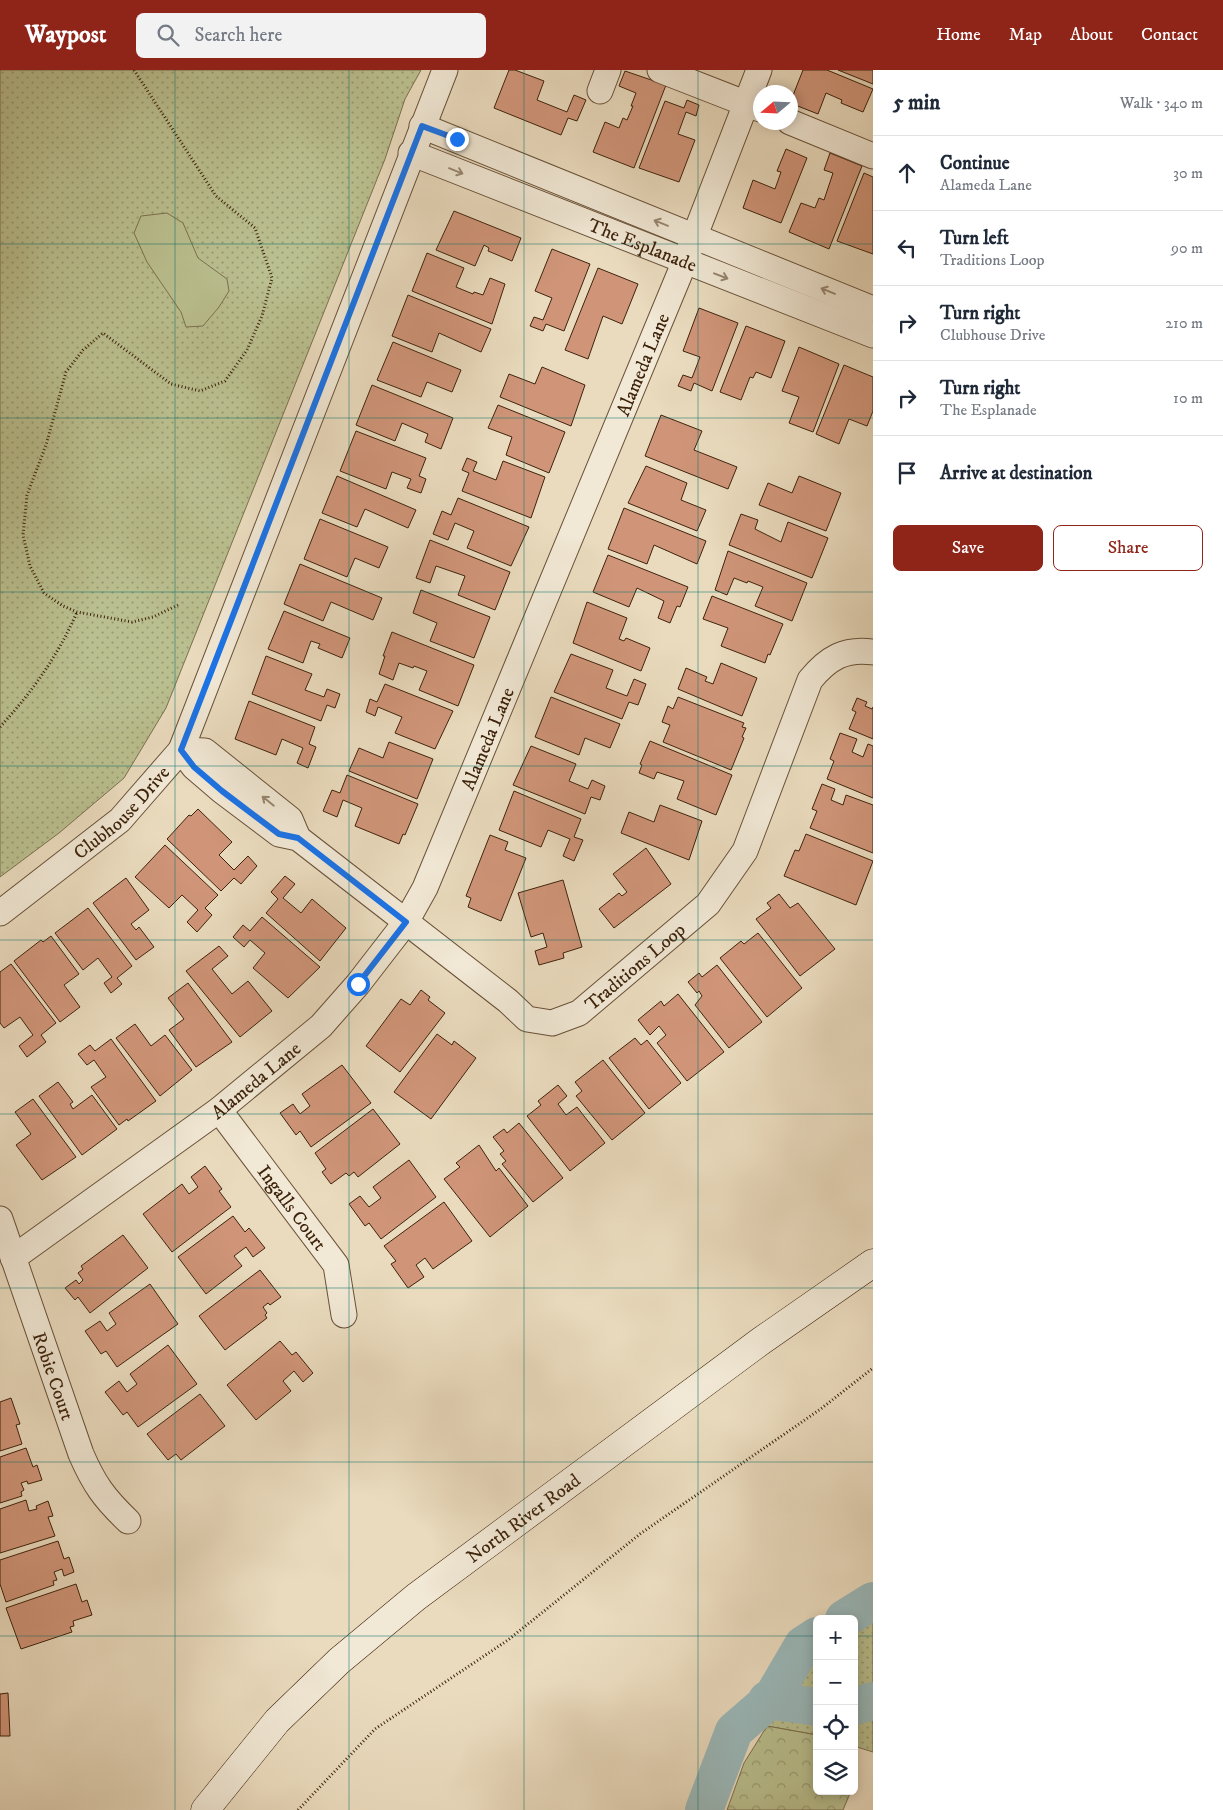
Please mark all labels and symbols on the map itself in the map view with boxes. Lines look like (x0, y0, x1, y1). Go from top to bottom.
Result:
north arrow (753, 85, 798, 130)
route end (446, 128, 469, 151)
one-way arrow (448, 167, 463, 176)
street label: The Esplanade (585, 214, 700, 277)
one-way arrow (654, 218, 669, 227)
one-way arrow (713, 272, 728, 281)
one-way arrow (821, 285, 836, 295)
street label: Alameda Lane (612, 310, 675, 420)
street label: Alameda Lane (457, 684, 520, 794)
street label: Clubhouse Drive (69, 761, 175, 865)
one-way arrow (262, 796, 275, 807)
street label: Traditions Loop (581, 918, 690, 1016)
route start (347, 973, 370, 996)
street label: Alameda Lane (207, 1037, 306, 1125)
street label: Ingalls Court (252, 1161, 331, 1256)
street label: Robie Court (27, 1329, 79, 1424)
street label: North River Road (462, 1469, 586, 1569)

